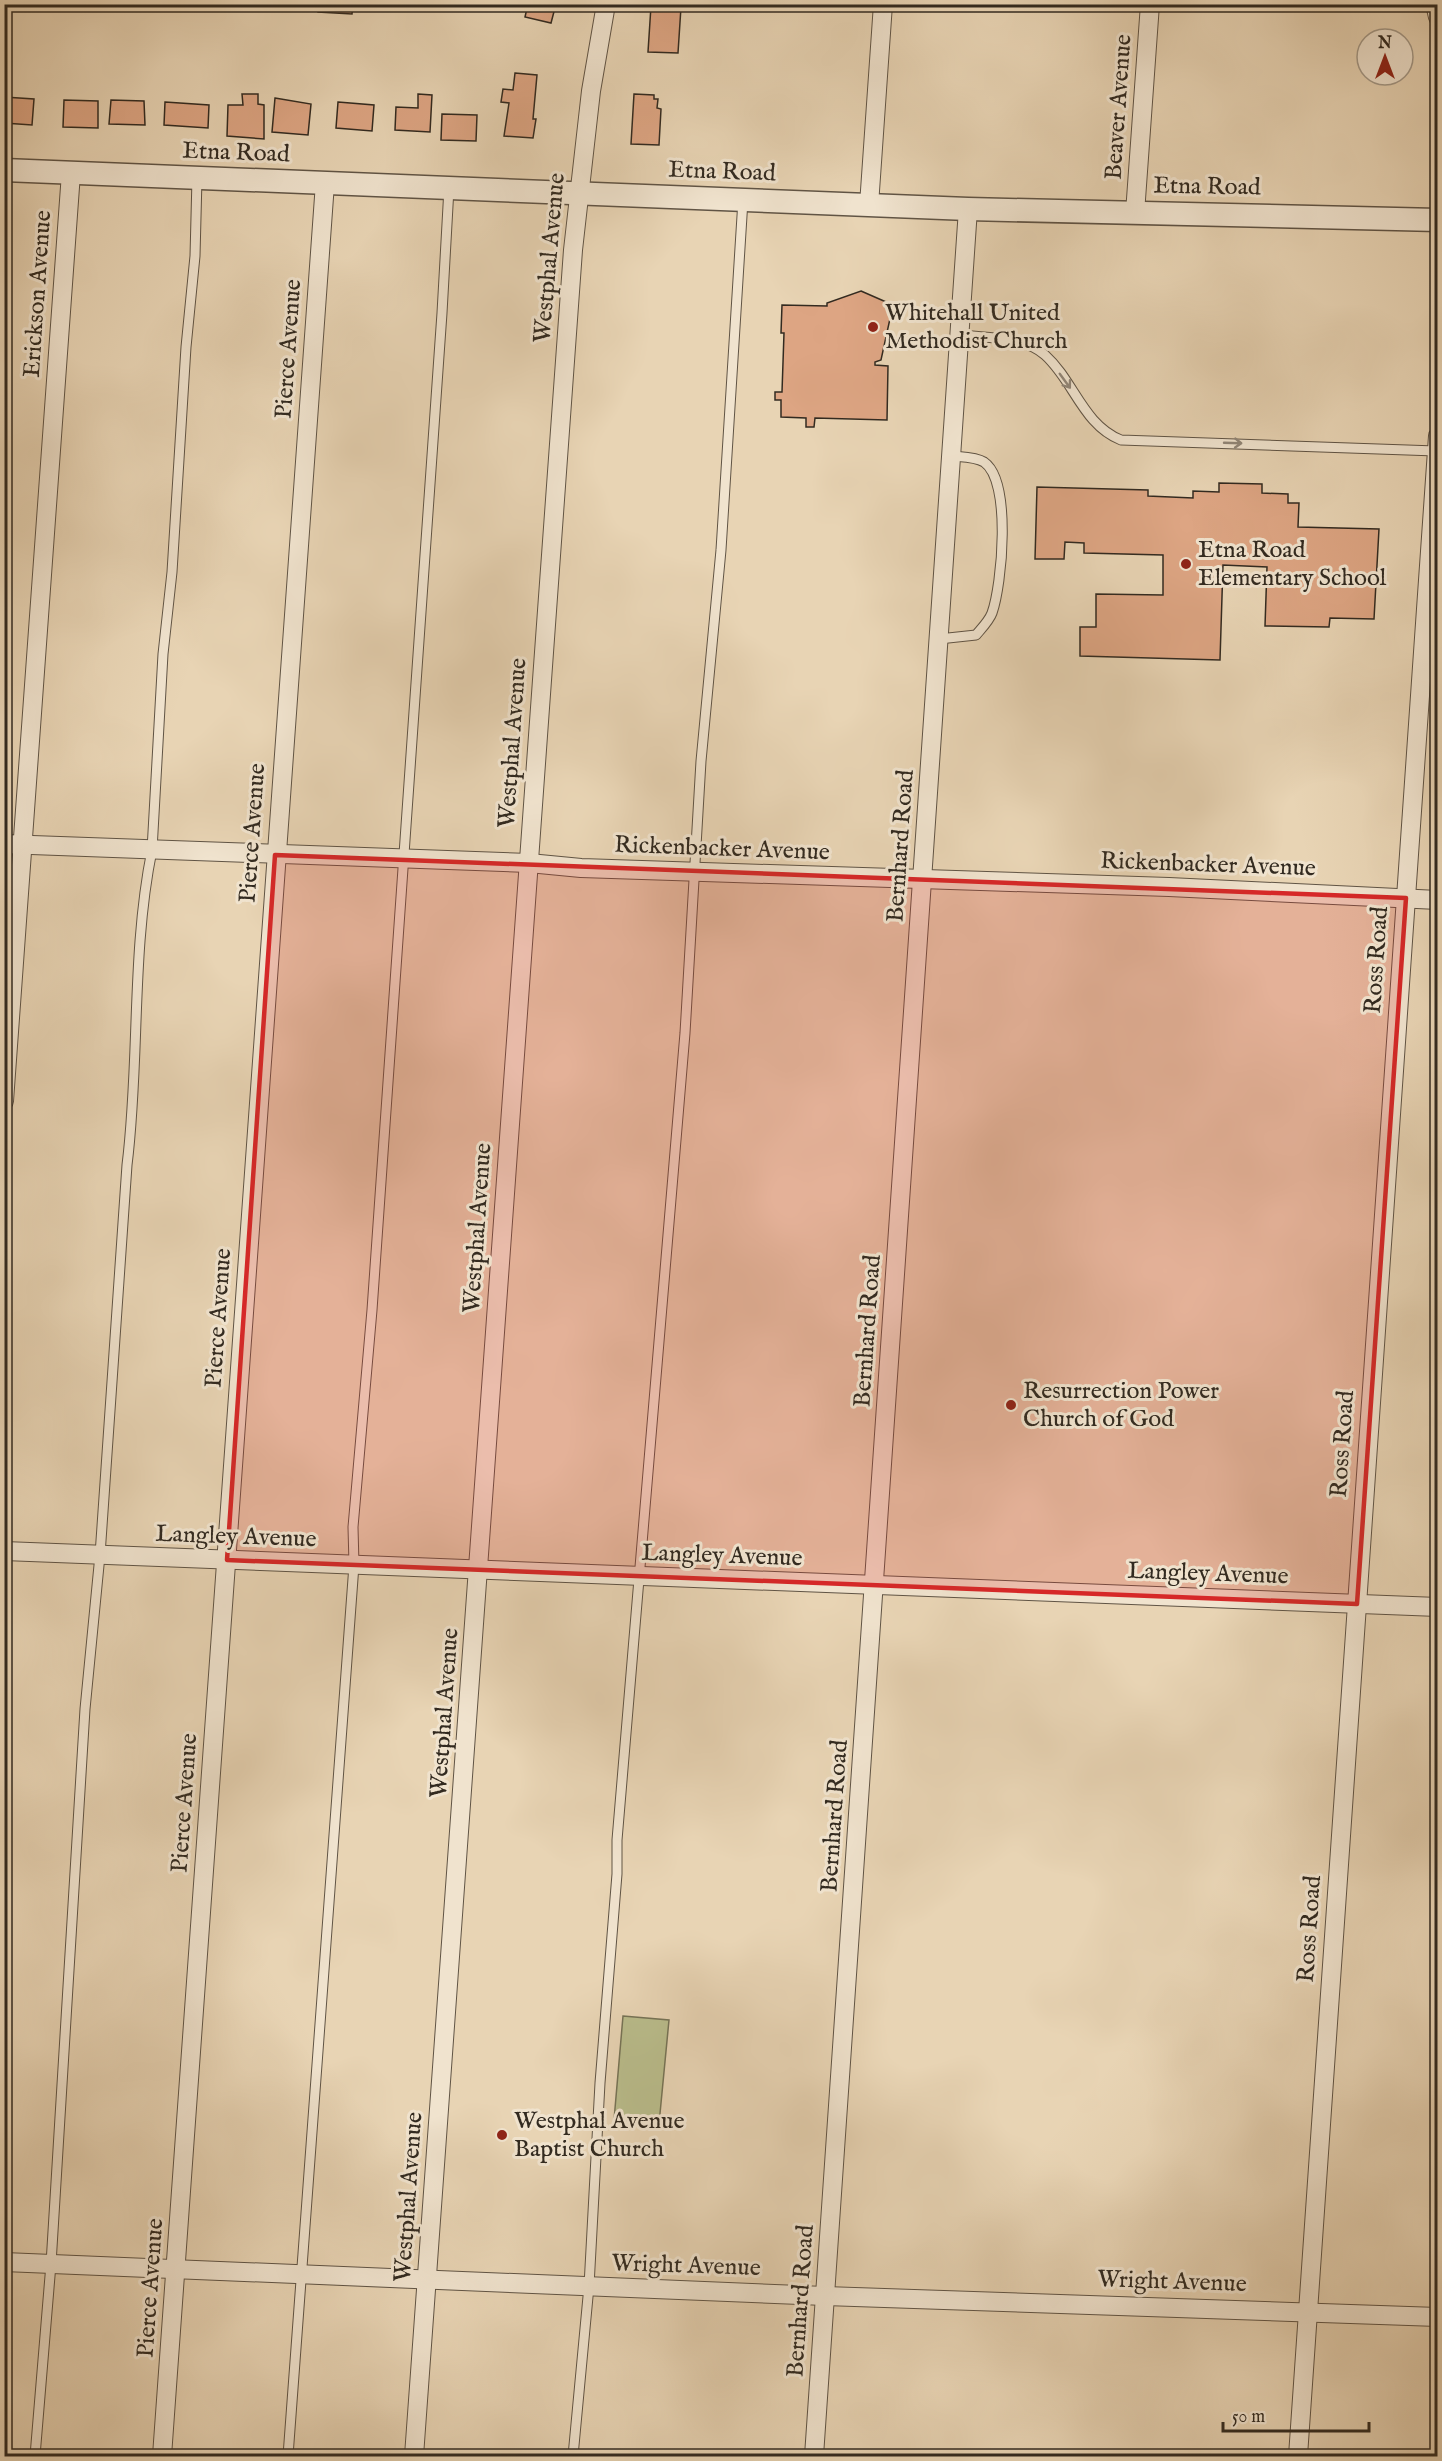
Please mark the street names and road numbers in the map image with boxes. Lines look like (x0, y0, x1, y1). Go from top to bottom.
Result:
street label: Beaver Avenue (1098, 33, 1140, 181)
street label: Etna Road (182, 136, 290, 170)
street label: Etna Road (668, 155, 776, 189)
street label: Etna Road (1153, 171, 1261, 203)
street label: Westphal Avenue (527, 172, 573, 344)
street label: Erickson Avenue (17, 209, 59, 379)
street label: Pierce Avenue (269, 278, 309, 420)
street label: Westphal Avenue (492, 657, 534, 829)
street label: Pierce Avenue (233, 762, 273, 904)
street label: Bernhard Road (880, 769, 922, 923)
street label: Rickenbacker Avenue (614, 830, 830, 868)
street label: Rickenbacker Avenue (1100, 846, 1316, 884)
street label: Ross Road (1358, 905, 1396, 1015)
street label: Westphal Avenue (457, 1142, 499, 1314)
street label: Pierce Avenue (199, 1247, 239, 1389)
street label: Bernhard Road (847, 1254, 889, 1408)
street label: Ross Road (1324, 1389, 1362, 1499)
street label: Langley Avenue (155, 1519, 317, 1555)
street label: Langley Avenue (641, 1538, 803, 1574)
street label: Langley Avenue (1127, 1556, 1289, 1592)
street label: Westphal Avenue (424, 1627, 466, 1799)
street label: Pierce Avenue (165, 1732, 205, 1874)
street label: Bernhard Road (814, 1739, 856, 1893)
street label: Ross Road (1291, 1874, 1329, 1984)
street label: Westphal Avenue (388, 2111, 430, 2283)
street label: Pierce Avenue (131, 2217, 171, 2359)
street label: Bernhard Road (780, 2224, 822, 2378)
street label: Wright Avenue (611, 2248, 761, 2284)
street label: Wright Avenue (1097, 2264, 1247, 2300)

